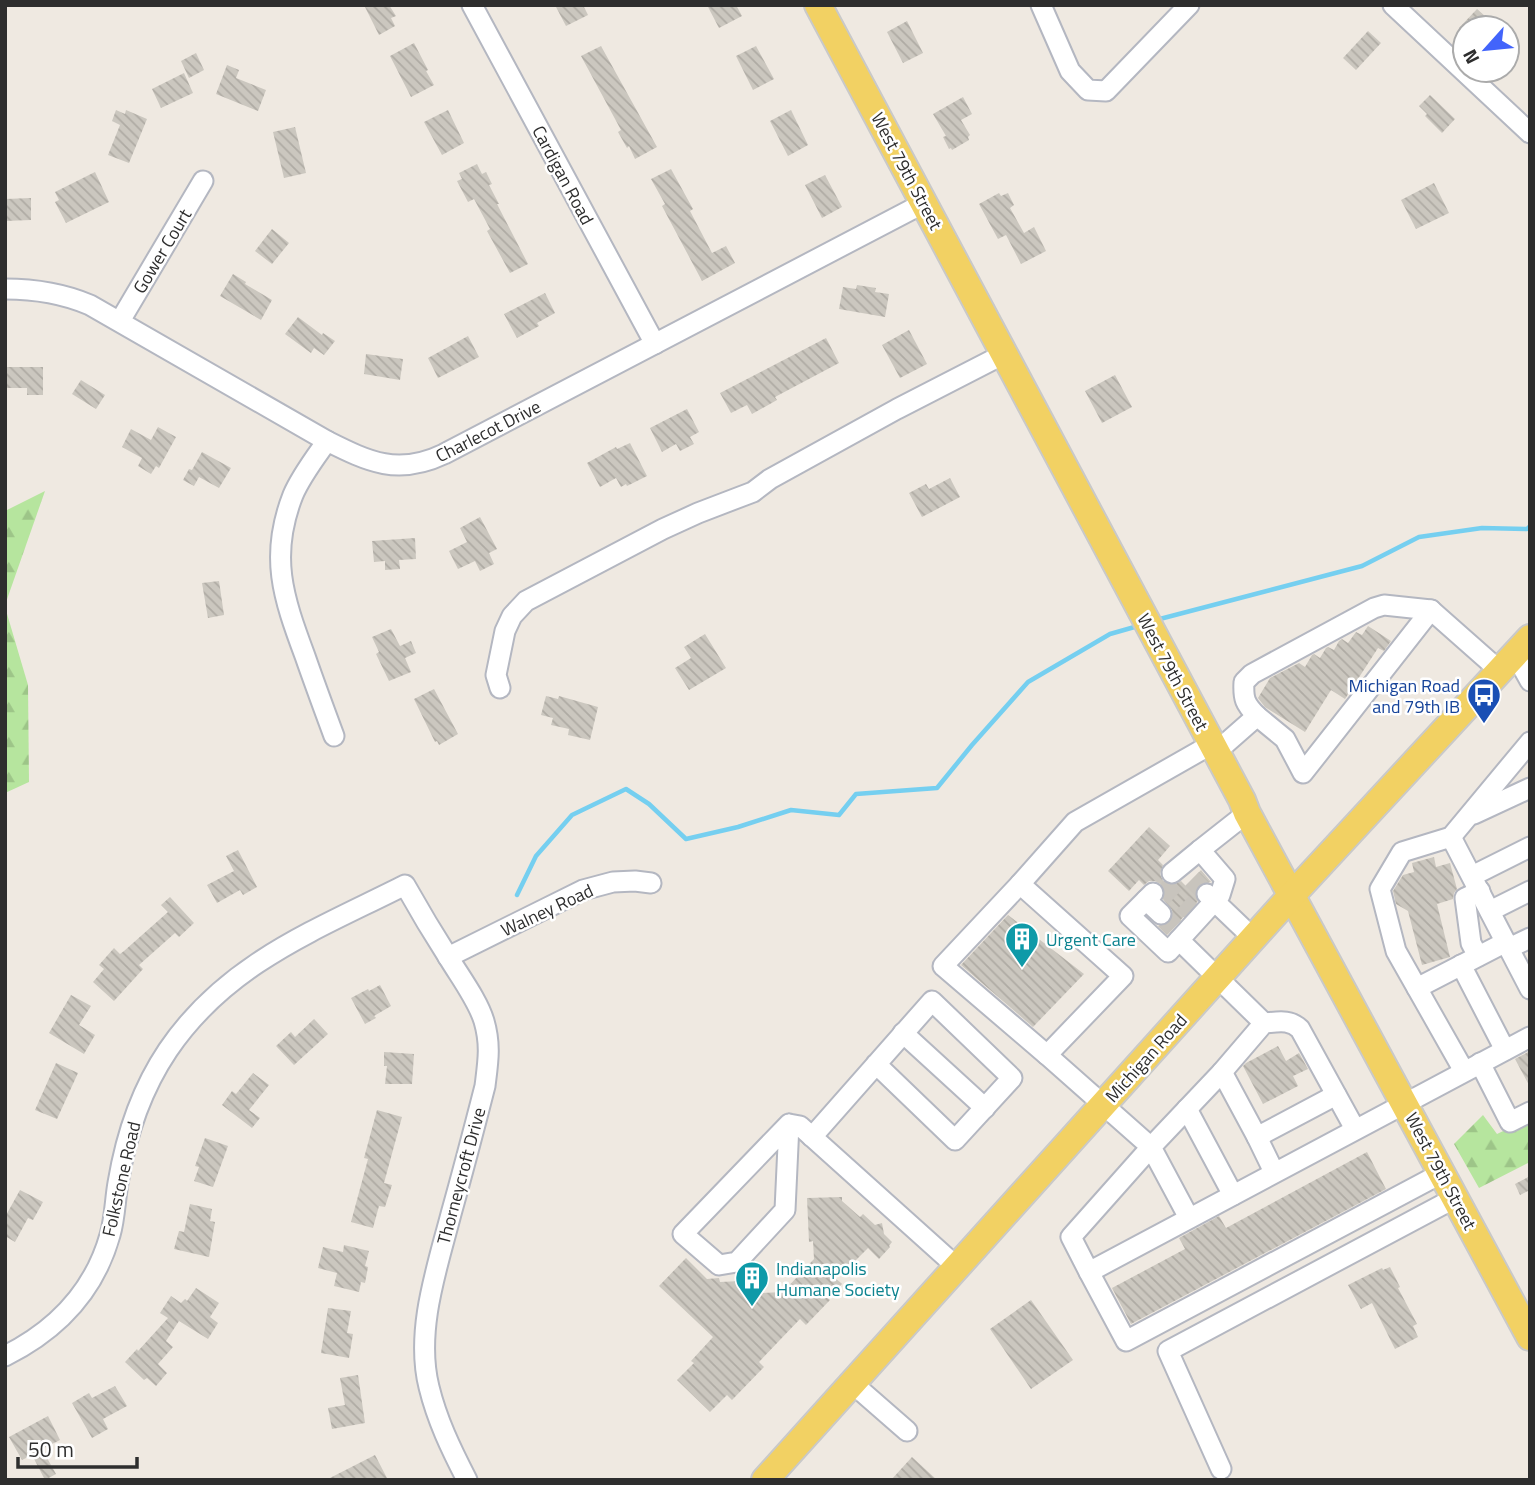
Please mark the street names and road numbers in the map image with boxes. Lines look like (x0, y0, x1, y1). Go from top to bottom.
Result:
street label: West 79th Street (865, 107, 950, 235)
street label: Cardigan Road (525, 120, 601, 230)
street label: Gower Court (126, 203, 198, 299)
street label: Charlecot Drive (431, 393, 545, 469)
street label: West 79th Street (1131, 608, 1216, 736)
street label: Walney Road (496, 877, 598, 943)
street label: Michigan Road (1099, 1008, 1193, 1108)
street label: Thorneycroft Drive (430, 1104, 492, 1248)
street label: West 79th Street (1399, 1107, 1484, 1235)
street label: Folkstone Road (95, 1119, 147, 1239)

